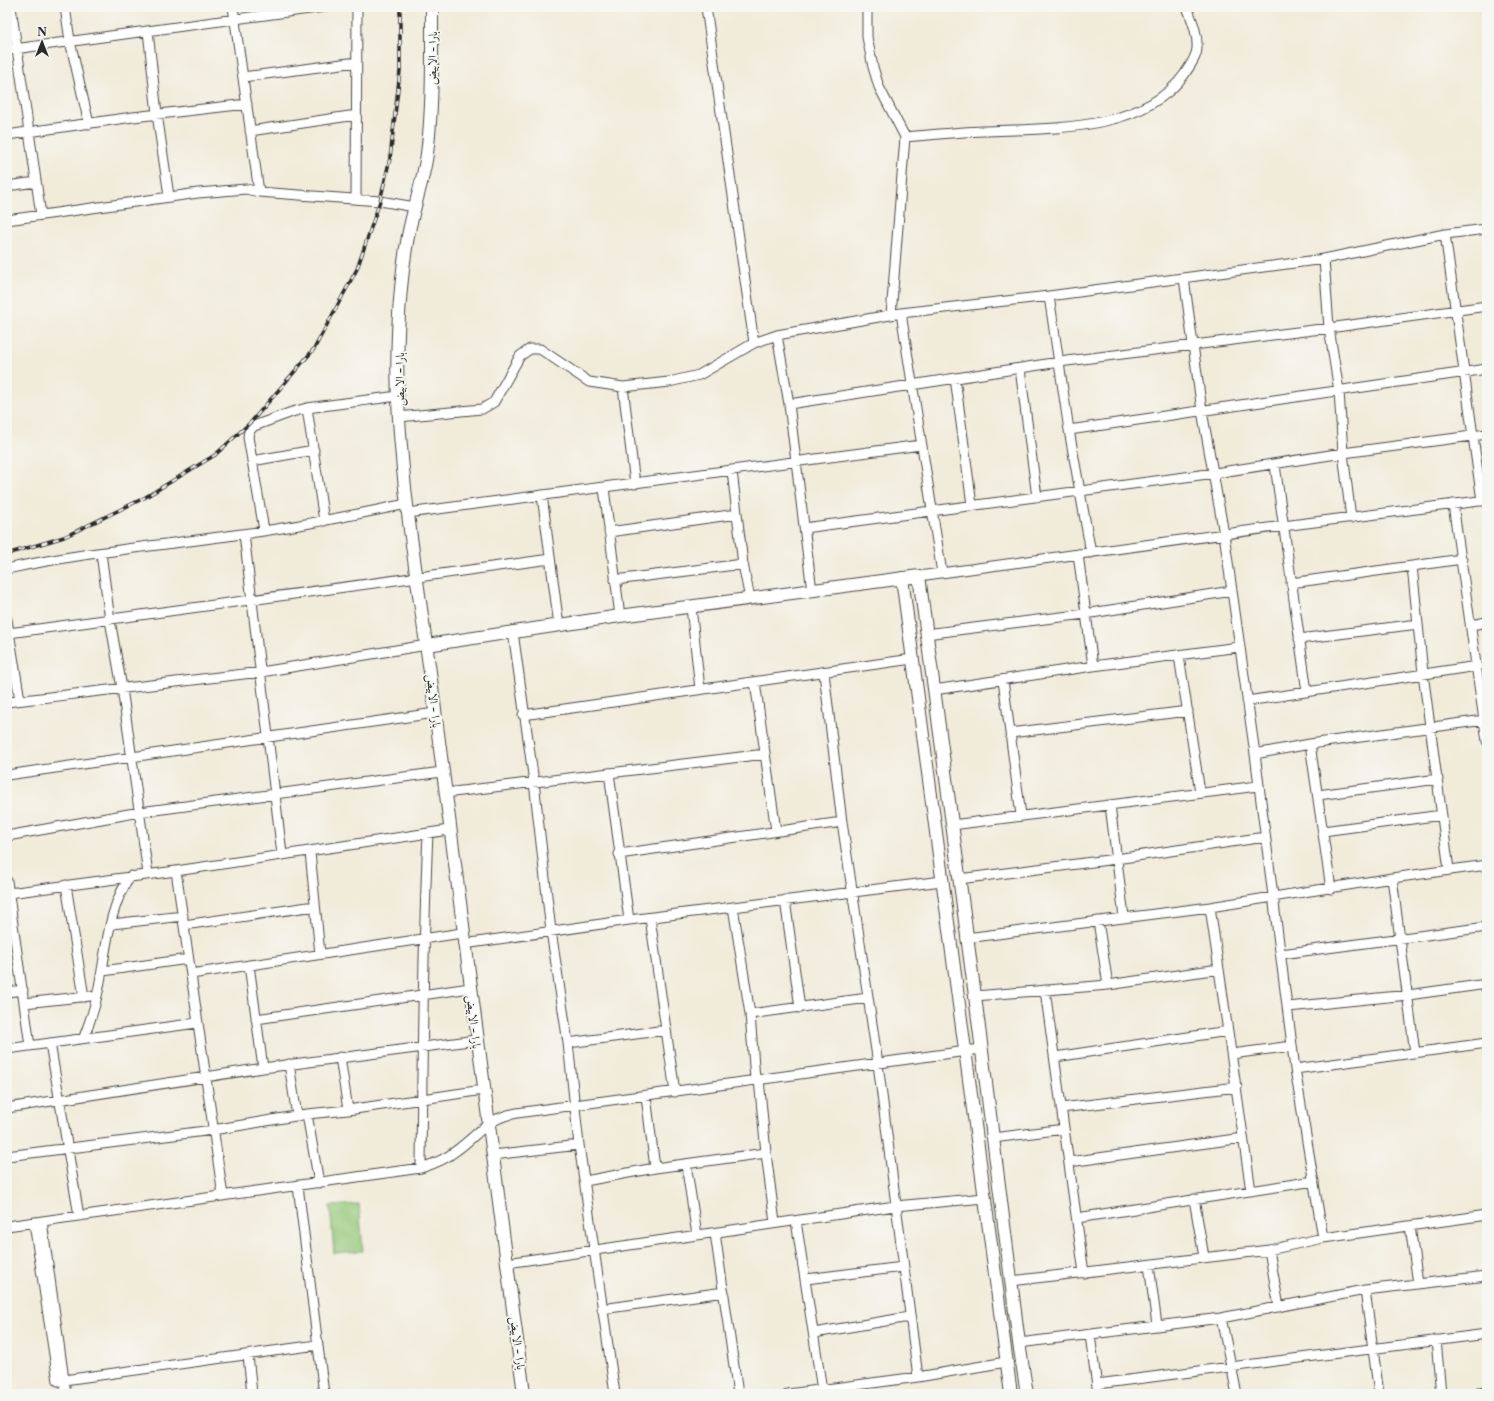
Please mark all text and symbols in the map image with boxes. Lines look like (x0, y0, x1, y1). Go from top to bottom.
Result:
north arrow (22, 22, 62, 62)
text: N (37, 25, 47, 39)
street label: بارا - الابيض (424, 31, 441, 85)
street label: بارا - الابيض (392, 352, 408, 406)
street label: بارا - الابيض (422, 673, 445, 729)
street label: بارا - الابيض (462, 994, 485, 1050)
street label: بارا - الابيض (506, 1315, 529, 1371)

